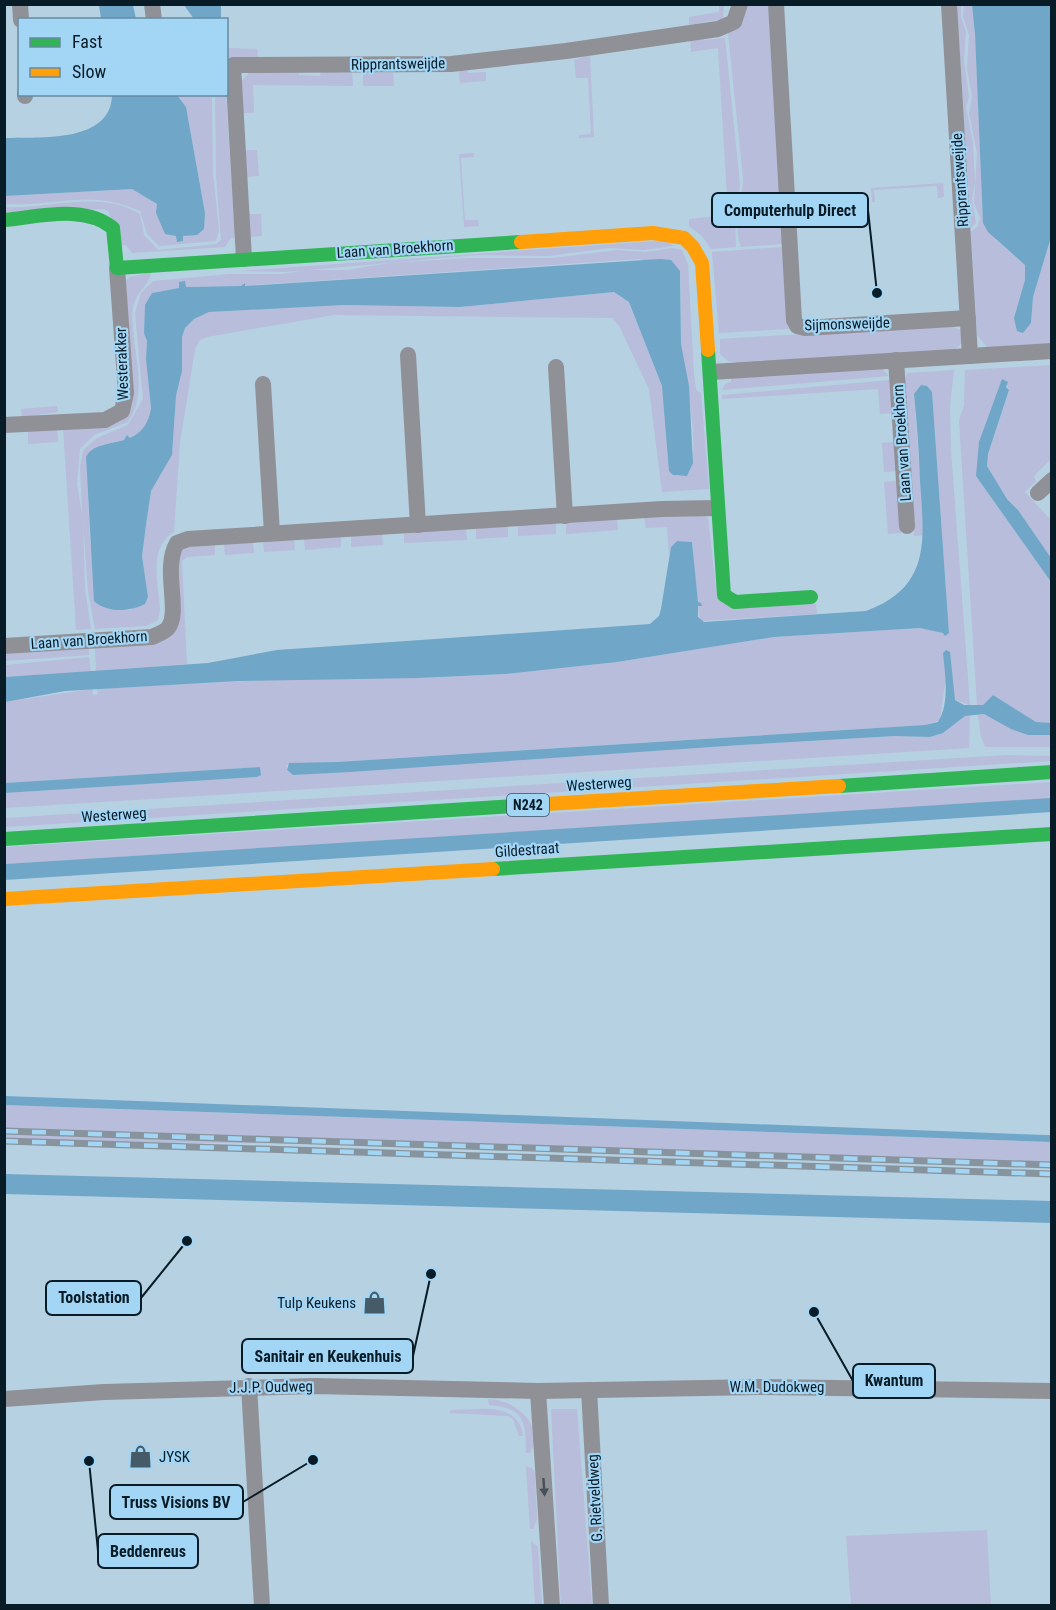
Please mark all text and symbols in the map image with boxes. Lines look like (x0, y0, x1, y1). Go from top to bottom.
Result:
legend (18, 18, 228, 96)
text: Fast (72, 31, 103, 52)
street label: Ripprantsweijde (351, 54, 445, 74)
text: Slow (72, 61, 107, 82)
street label: Ripprantsweijde (948, 132, 972, 228)
callout: Computerhulp Direct (712, 193, 868, 227)
text: Computerhulp Direct (724, 201, 856, 220)
street label: Laan van Broekhorn (336, 236, 454, 262)
street label: Sijmonsweijde (804, 314, 890, 334)
street label: Westerakker (112, 327, 132, 401)
street label: Laan van Broekhorn (889, 384, 915, 502)
street label: Laan van Broekhorn (30, 627, 148, 653)
street label: Westerweg (566, 773, 632, 795)
road number: N242 (507, 794, 549, 816)
street label: Westerweg (81, 804, 147, 826)
street label: Gildestraat (494, 839, 560, 861)
callout: Toolstation (46, 1281, 141, 1315)
text: Toolstation (58, 1288, 130, 1307)
shop icon: Tulp Keukens (361, 1290, 387, 1316)
place label: Tulp Keukens (277, 1294, 356, 1312)
callout: Sanitair en Keukenhuis (242, 1339, 413, 1373)
text: Sanitair en Keukenhuis (255, 1347, 402, 1366)
callout: Kwantum (853, 1364, 935, 1398)
text: Kwantum (865, 1371, 923, 1390)
street label: J.J.P. Oudweg (229, 1377, 313, 1397)
street label: W.M. Dudokweg (730, 1378, 824, 1396)
shop icon: JYSK (128, 1444, 154, 1470)
place label: JYSK (159, 1448, 191, 1466)
street label: G. Rietveldweg (584, 1454, 606, 1542)
one-way arrow (539, 1477, 549, 1496)
callout: Truss Visions BV (110, 1485, 243, 1519)
text: Truss Visions BV (122, 1493, 231, 1512)
callout: Beddenreus (98, 1534, 198, 1568)
text: Beddenreus (110, 1542, 186, 1561)

